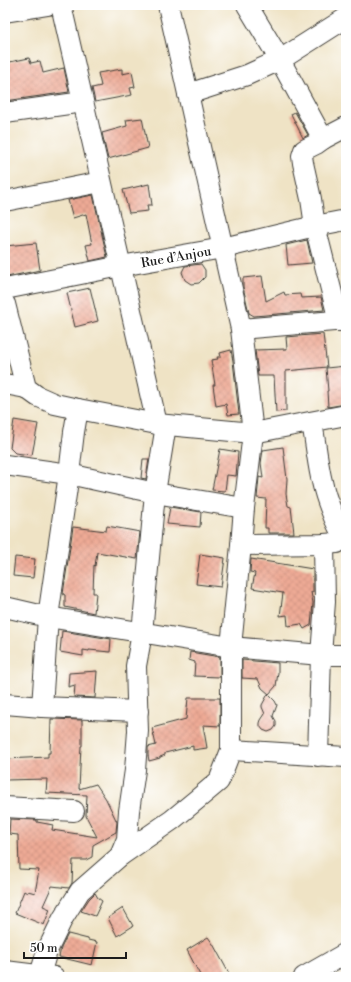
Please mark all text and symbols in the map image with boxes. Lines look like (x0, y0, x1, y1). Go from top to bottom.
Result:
street label: Rue d’Anjou (140, 243, 213, 271)
scale bar (24, 934, 126, 960)
text: 50 m (30, 941, 58, 956)

